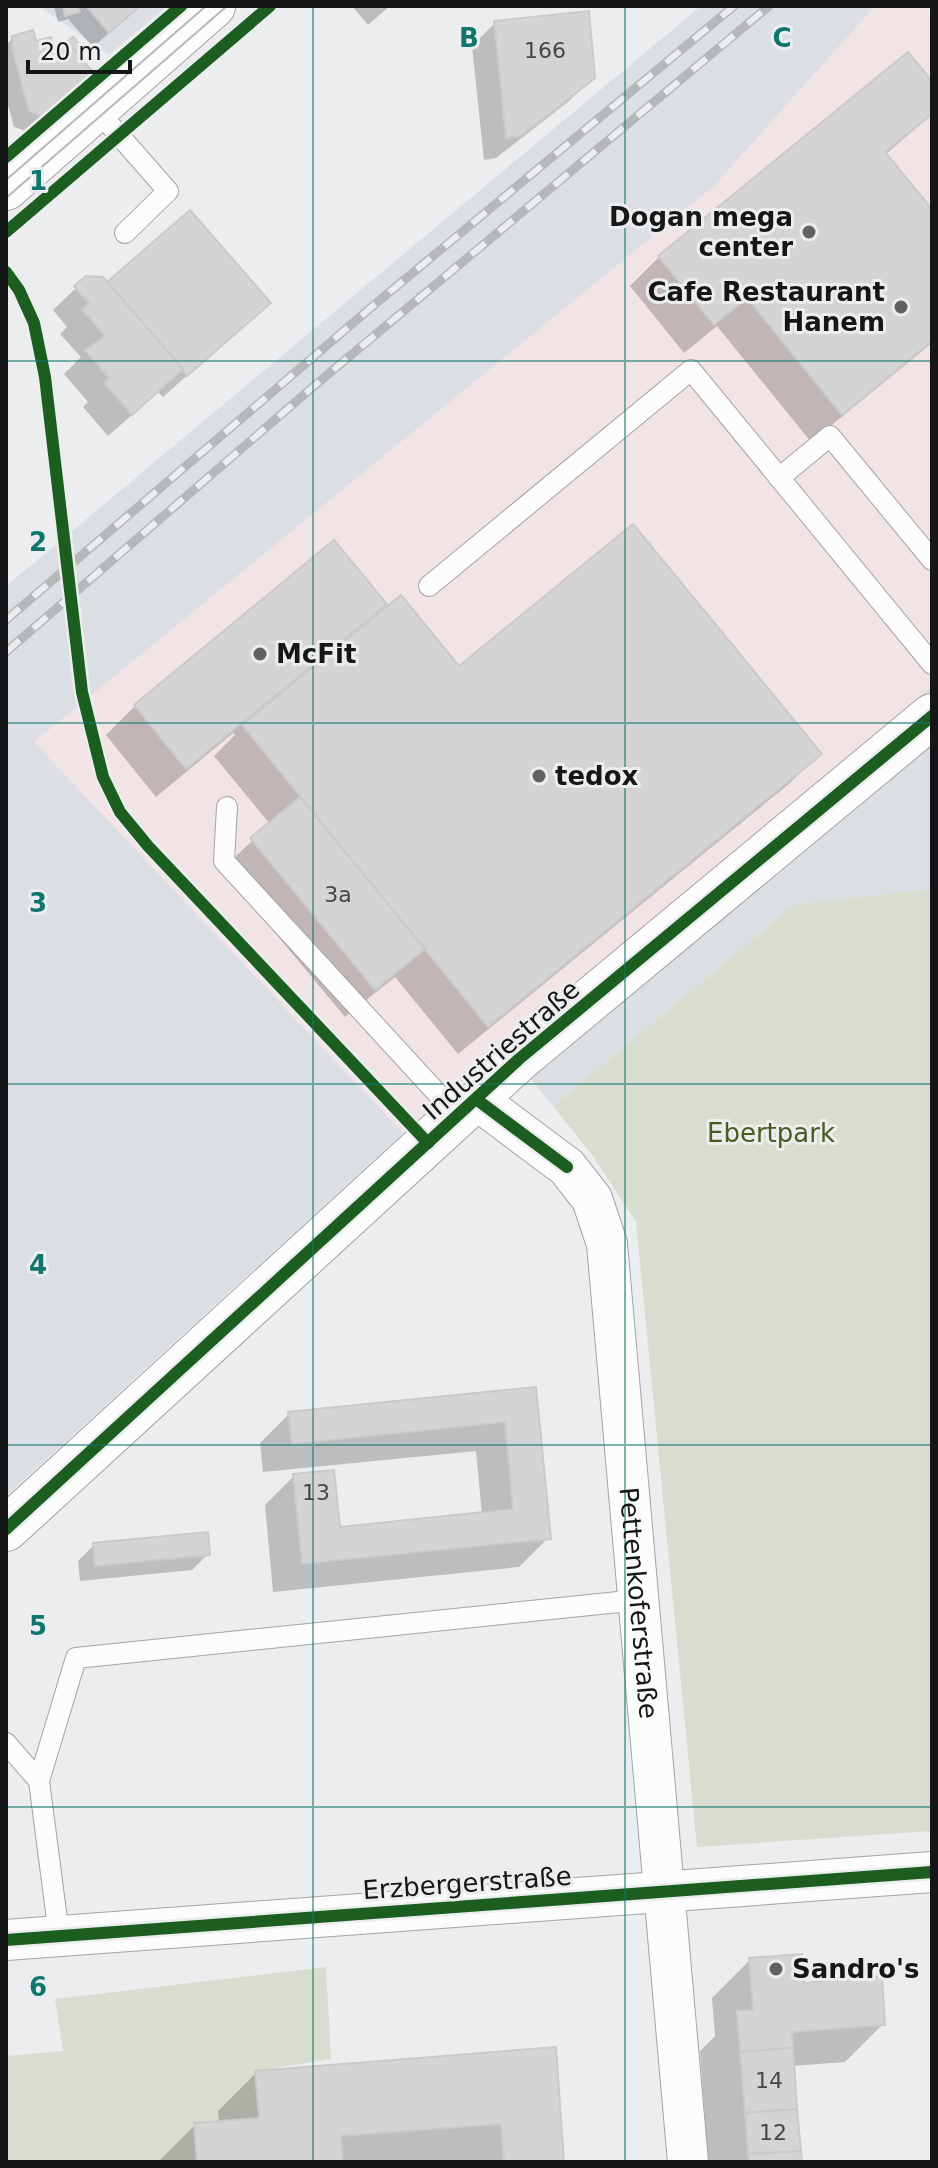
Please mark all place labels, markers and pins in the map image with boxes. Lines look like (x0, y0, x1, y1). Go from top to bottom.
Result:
place label: Dogan mega center (609, 202, 793, 262)
marker: Dogan mega center (800, 223, 818, 241)
place label: Cafe Restaurant Hanem (647, 277, 885, 337)
marker: Cafe Restaurant Hanem (892, 298, 910, 316)
place label: McFit (276, 639, 356, 669)
marker: McFit (251, 645, 269, 663)
place label: tedox (555, 761, 639, 791)
marker: tedox (530, 767, 548, 785)
place label: Sandro's (792, 1954, 920, 1984)
marker: Sandro's (767, 1960, 785, 1978)

